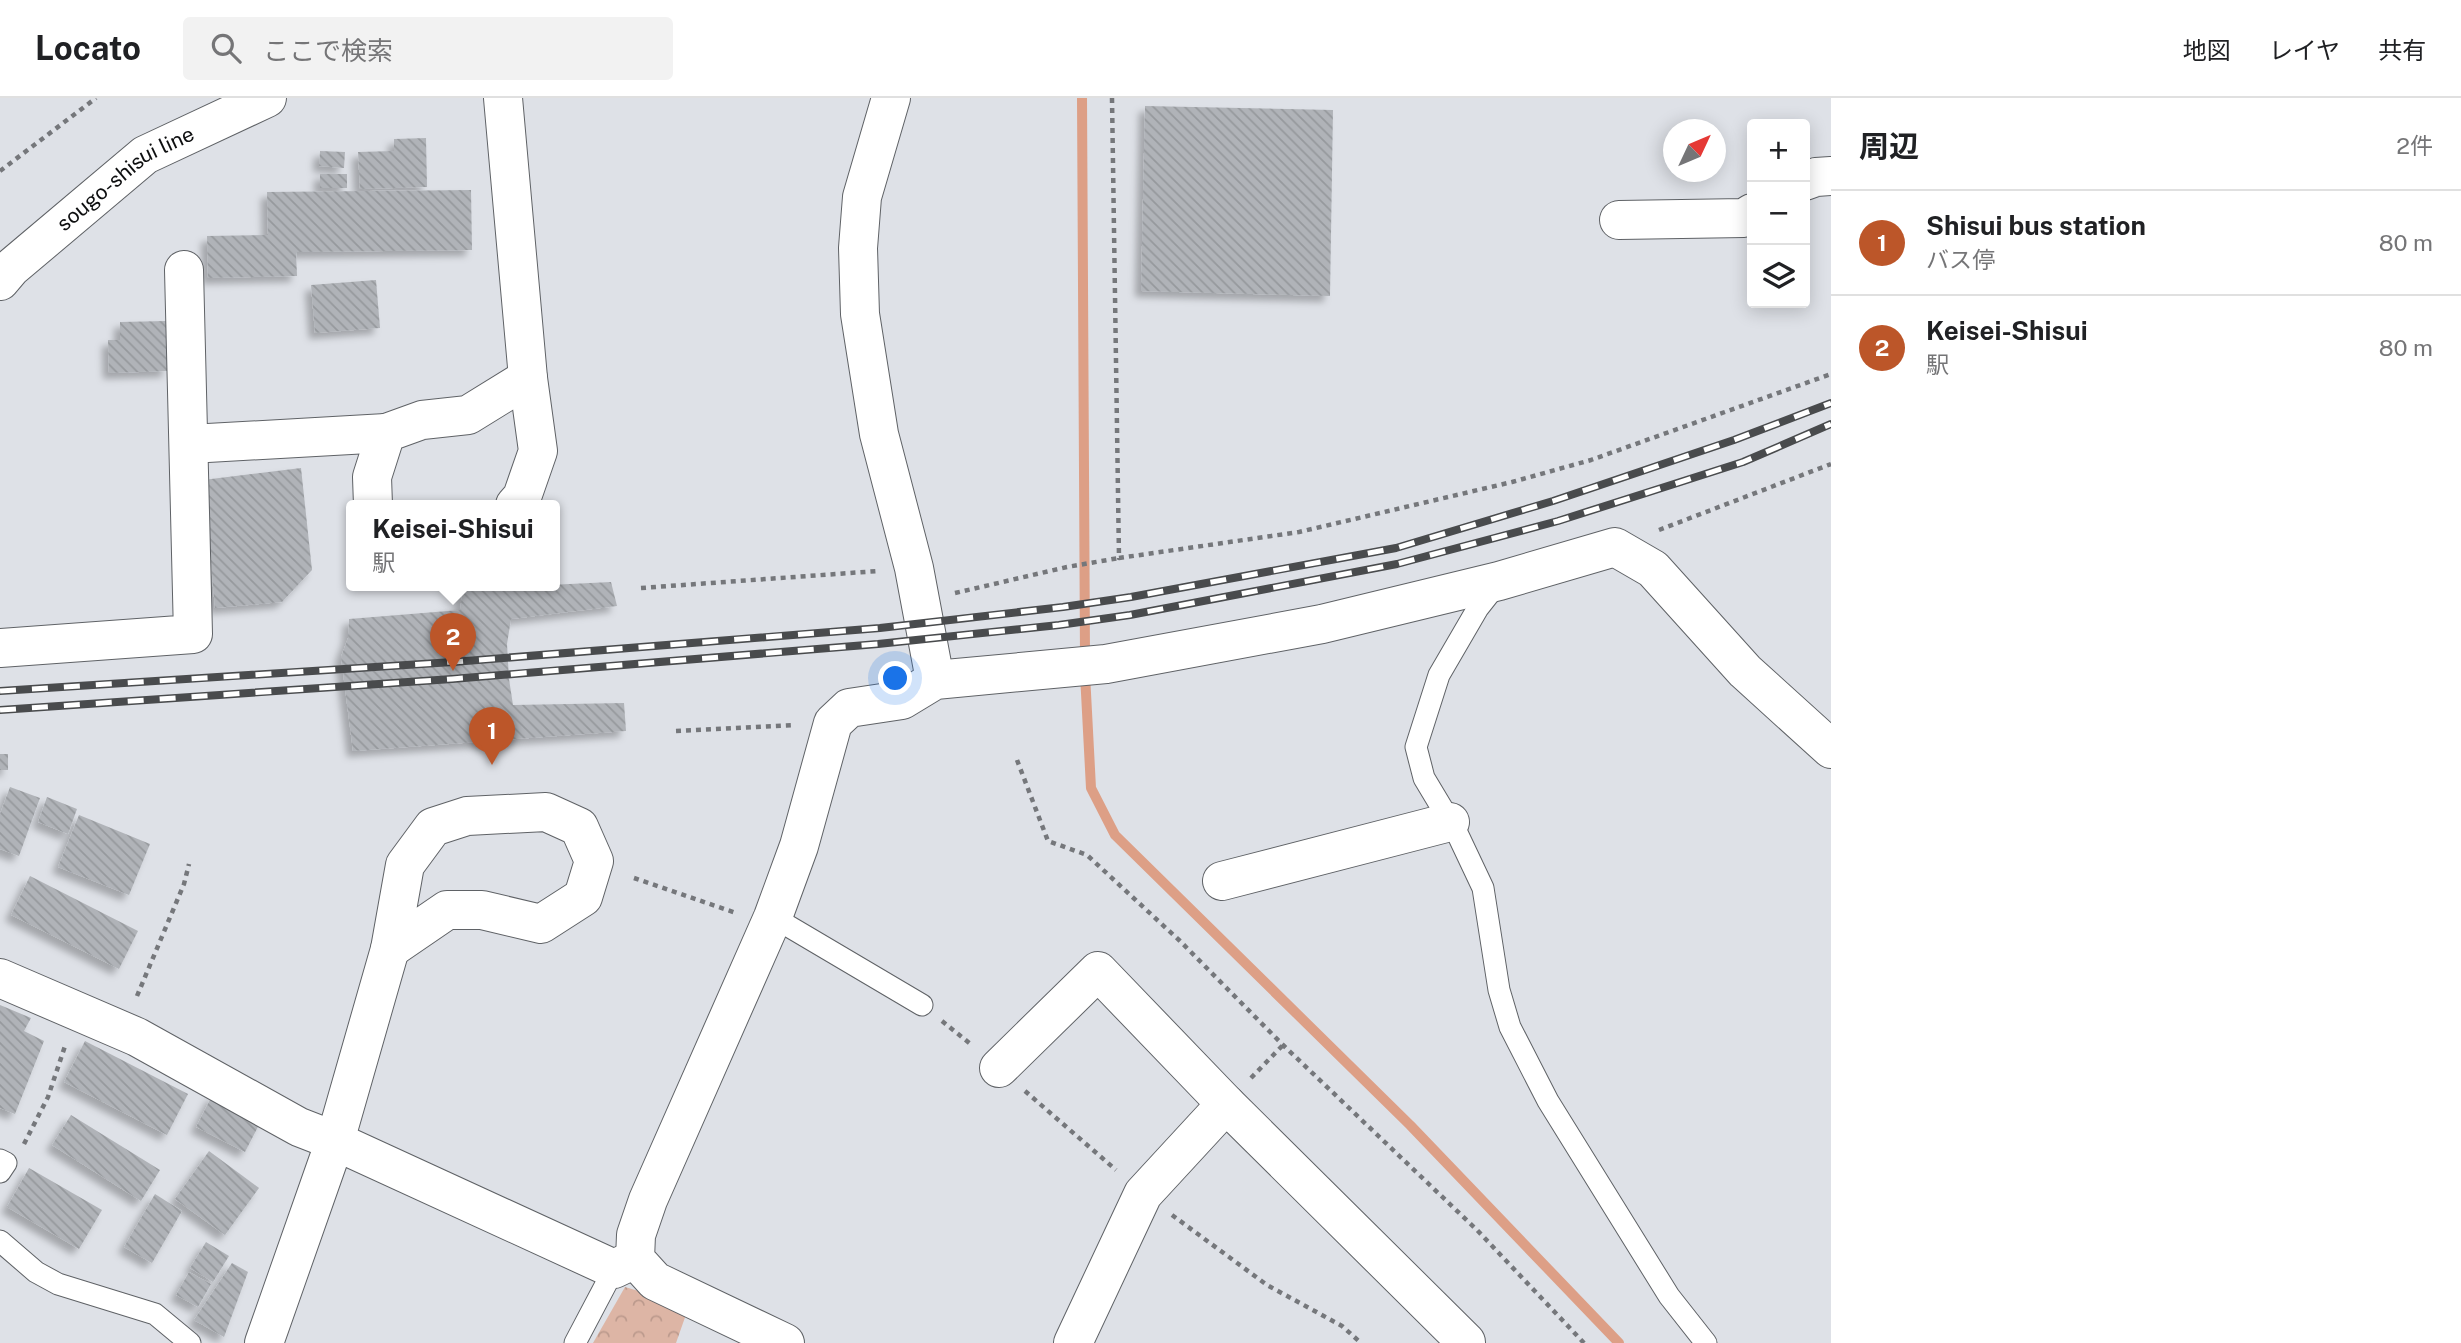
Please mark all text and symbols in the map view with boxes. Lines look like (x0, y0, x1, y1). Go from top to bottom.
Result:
search box (183, 17, 673, 80)
text: Locato (35, 29, 141, 67)
icon: search (207, 29, 245, 67)
text: ここで検索 (263, 35, 393, 66)
text: 地図 (2183, 36, 2231, 64)
text: レイヤ (2269, 36, 2340, 64)
text: 共有 (2378, 36, 2426, 64)
north arrow (1663, 119, 1726, 182)
map controls (1747, 119, 1810, 308)
button: + (1747, 119, 1810, 182)
street label: sougo-shisui line (51, 121, 198, 236)
text: 周辺 (1859, 128, 1919, 164)
text: 2件 (2396, 132, 2433, 159)
button: − (1747, 182, 1810, 245)
text: Shisui bus station (1926, 210, 2146, 241)
text: 1 (1877, 229, 1887, 256)
text: 80 m (2379, 229, 2433, 256)
button: layers (1747, 245, 1810, 308)
text: バス停 (1926, 246, 1995, 273)
text: Keisei-Shisui (1926, 315, 2088, 346)
text: 2 (1875, 334, 1889, 361)
text: 80 m (2379, 334, 2433, 361)
text: 駅 (1926, 351, 1949, 378)
popup (346, 500, 560, 591)
text: Keisei-Shisui (372, 513, 534, 544)
text: 駅 (372, 549, 395, 576)
pin: 2 (430, 613, 476, 671)
your location (878, 661, 912, 695)
pin: 1 (469, 707, 515, 765)

